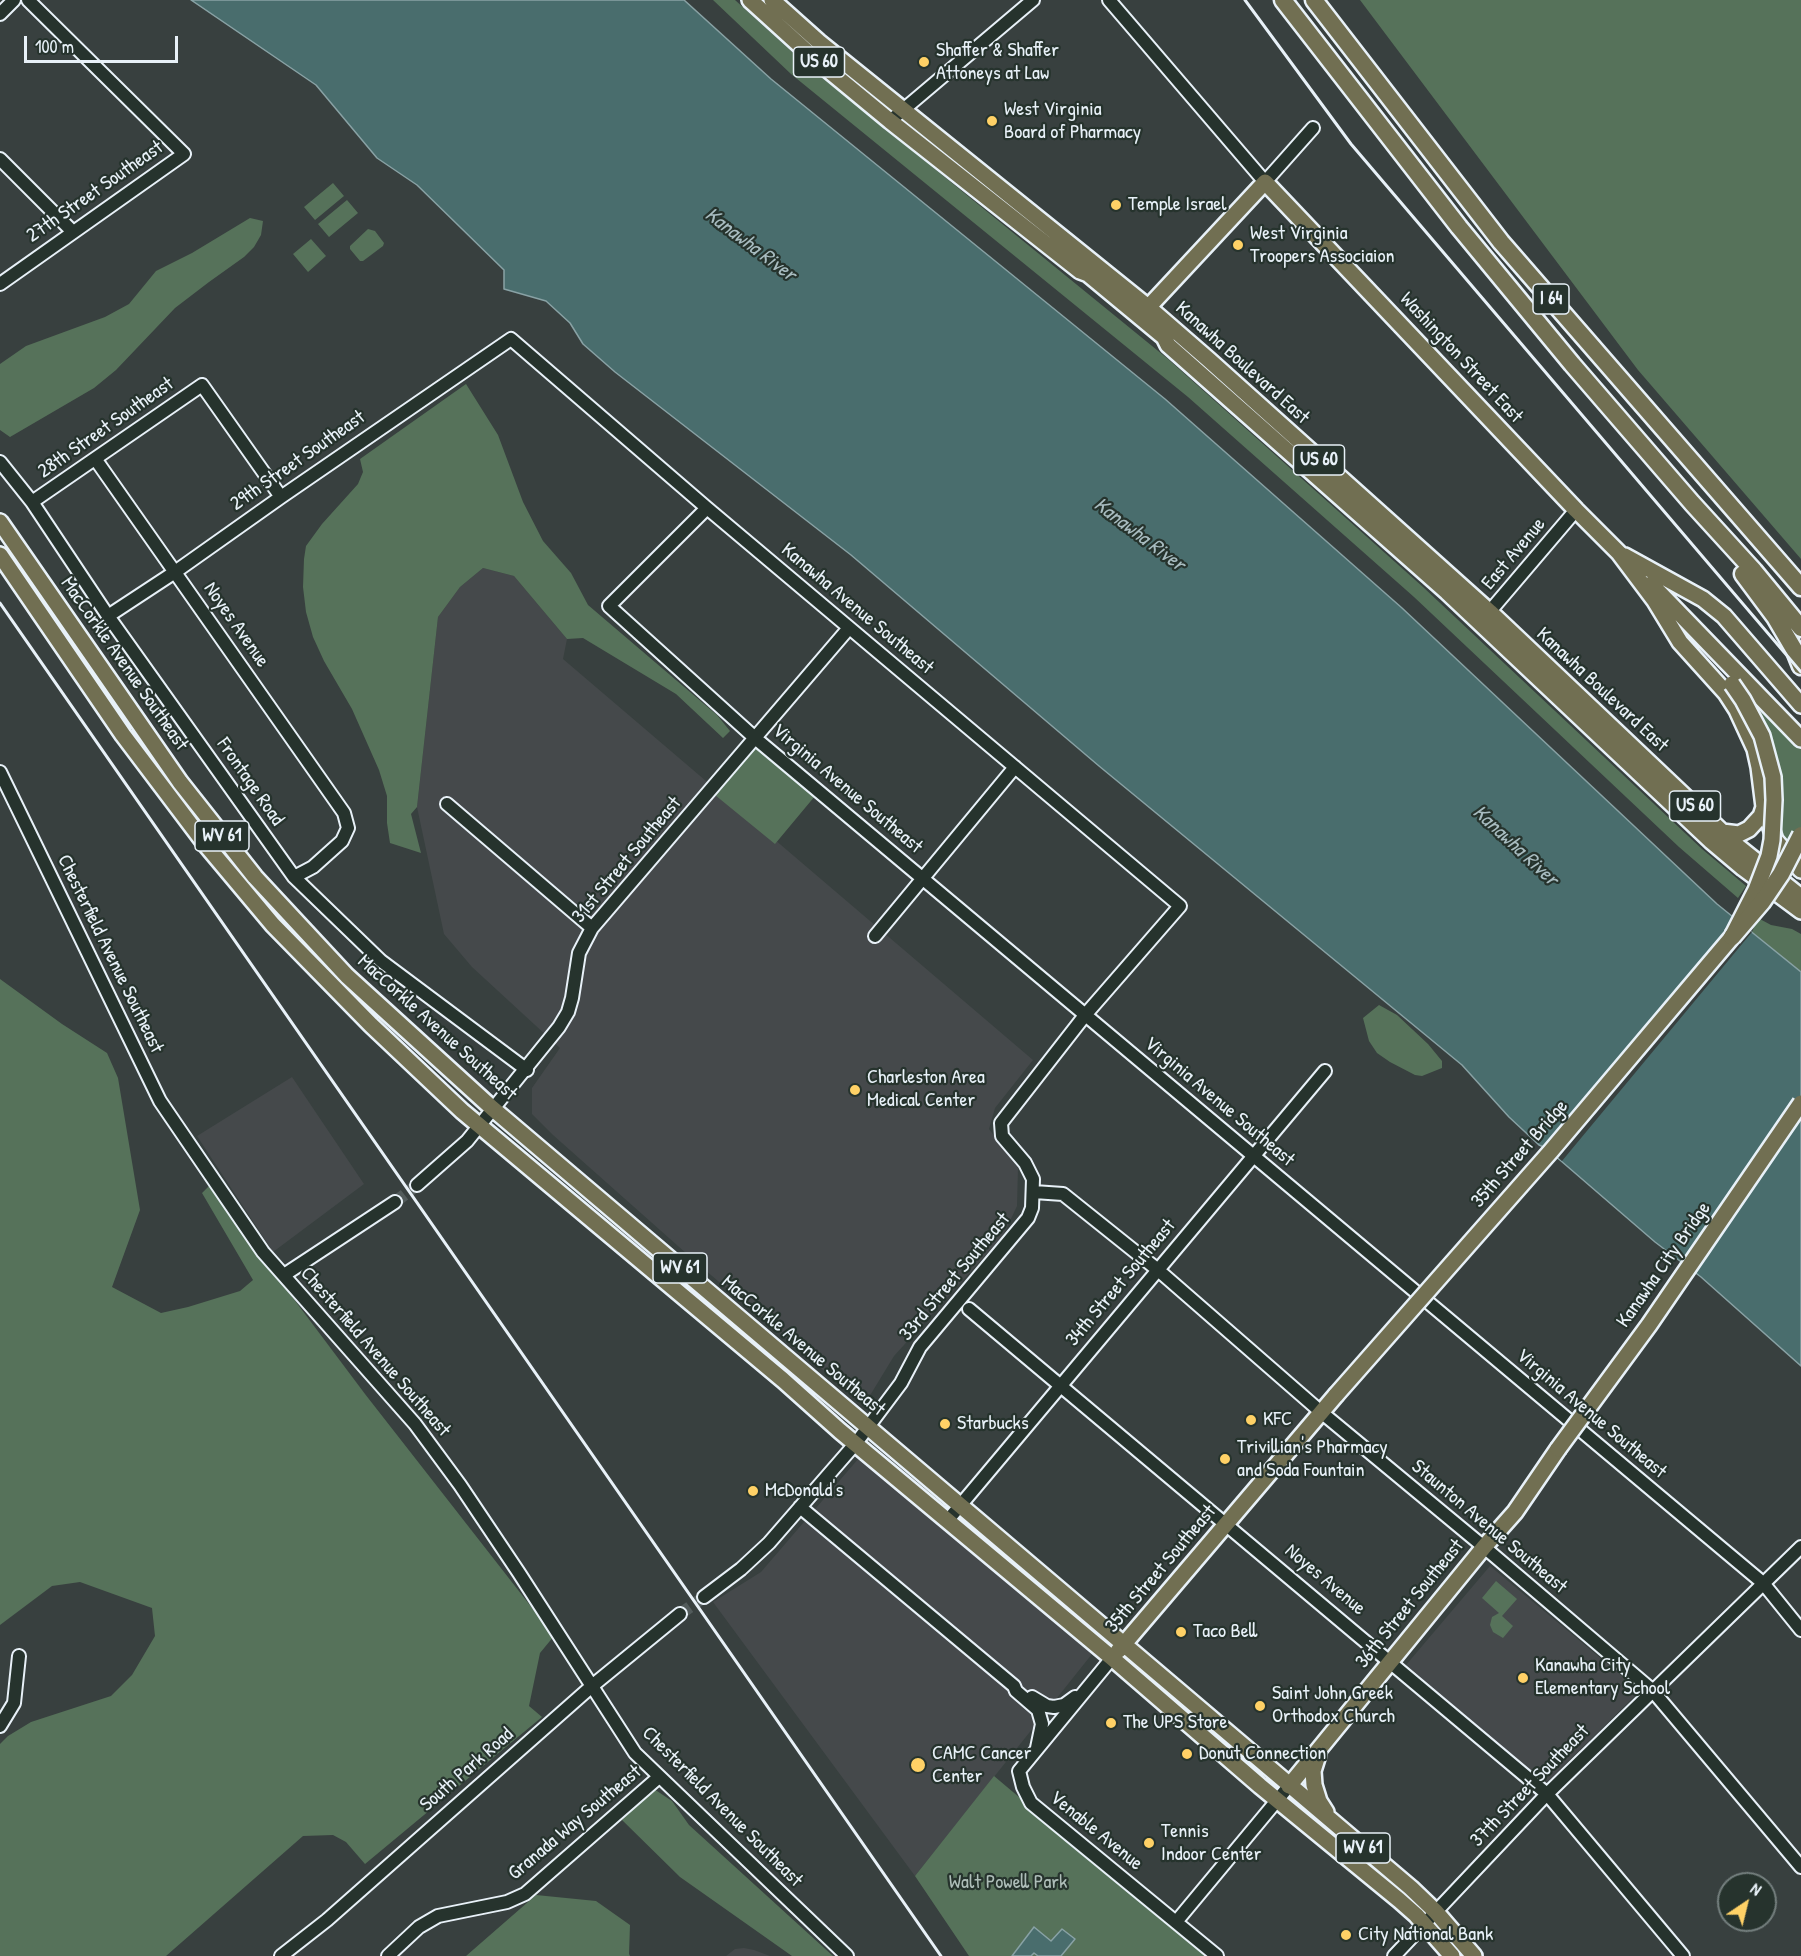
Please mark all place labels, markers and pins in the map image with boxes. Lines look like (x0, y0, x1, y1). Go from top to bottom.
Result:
place label: Shaffer & Shaffer Attoneys at Law (936, 39, 1059, 86)
marker: Shaffer & Shaffer Attoneys at Law (917, 55, 931, 69)
place label: West Virginia Board of Pharmacy (1004, 98, 1141, 145)
marker: West Virginia Board of Pharmacy (985, 114, 999, 128)
place label: Temple Israel (1128, 193, 1227, 217)
marker: Temple Israel (1109, 198, 1123, 212)
place label: West Virginia Troopers Associaion (1250, 222, 1395, 269)
marker: West Virginia Troopers Associaion (1231, 238, 1245, 252)
place label: Charleston Area Medical Center (867, 1066, 985, 1113)
marker: Charleston Area Medical Center (848, 1083, 862, 1097)
place label: KFC (1263, 1408, 1292, 1432)
place label: Starbucks (957, 1412, 1029, 1436)
marker: KFC (1244, 1413, 1258, 1427)
marker: Starbucks (938, 1417, 952, 1431)
place label: Trivillian's Pharmacy and Soda Fountain (1237, 1436, 1388, 1483)
marker: Trivillian's Pharmacy and Soda Fountain (1218, 1452, 1232, 1466)
place label: McDonald's (765, 1479, 843, 1503)
marker: McDonald's (746, 1484, 760, 1498)
place label: Taco Bell (1193, 1620, 1257, 1644)
marker: Taco Bell (1174, 1625, 1188, 1639)
place label: Kanawha City Elementary School (1535, 1654, 1670, 1701)
marker: Kanawha City Elementary School (1516, 1671, 1530, 1685)
place label: Saint John Greek Orthodox Church (1272, 1682, 1395, 1729)
marker: Saint John Greek Orthodox Church (1253, 1699, 1267, 1713)
place label: The UPS Store (1123, 1711, 1227, 1735)
marker: The UPS Store (1104, 1716, 1118, 1730)
place label: CAMC Cancer Center (932, 1742, 1031, 1789)
place label: Donut Connection (1199, 1742, 1326, 1766)
marker: Donut Connection (1180, 1747, 1194, 1761)
marker: CAMC Cancer Center (909, 1756, 927, 1774)
place label: Tennis Indoor Center (1161, 1820, 1261, 1867)
marker: Tennis Indoor Center (1142, 1836, 1156, 1850)
place label: City National Bank (1358, 1923, 1493, 1947)
marker: City National Bank (1339, 1928, 1353, 1942)

